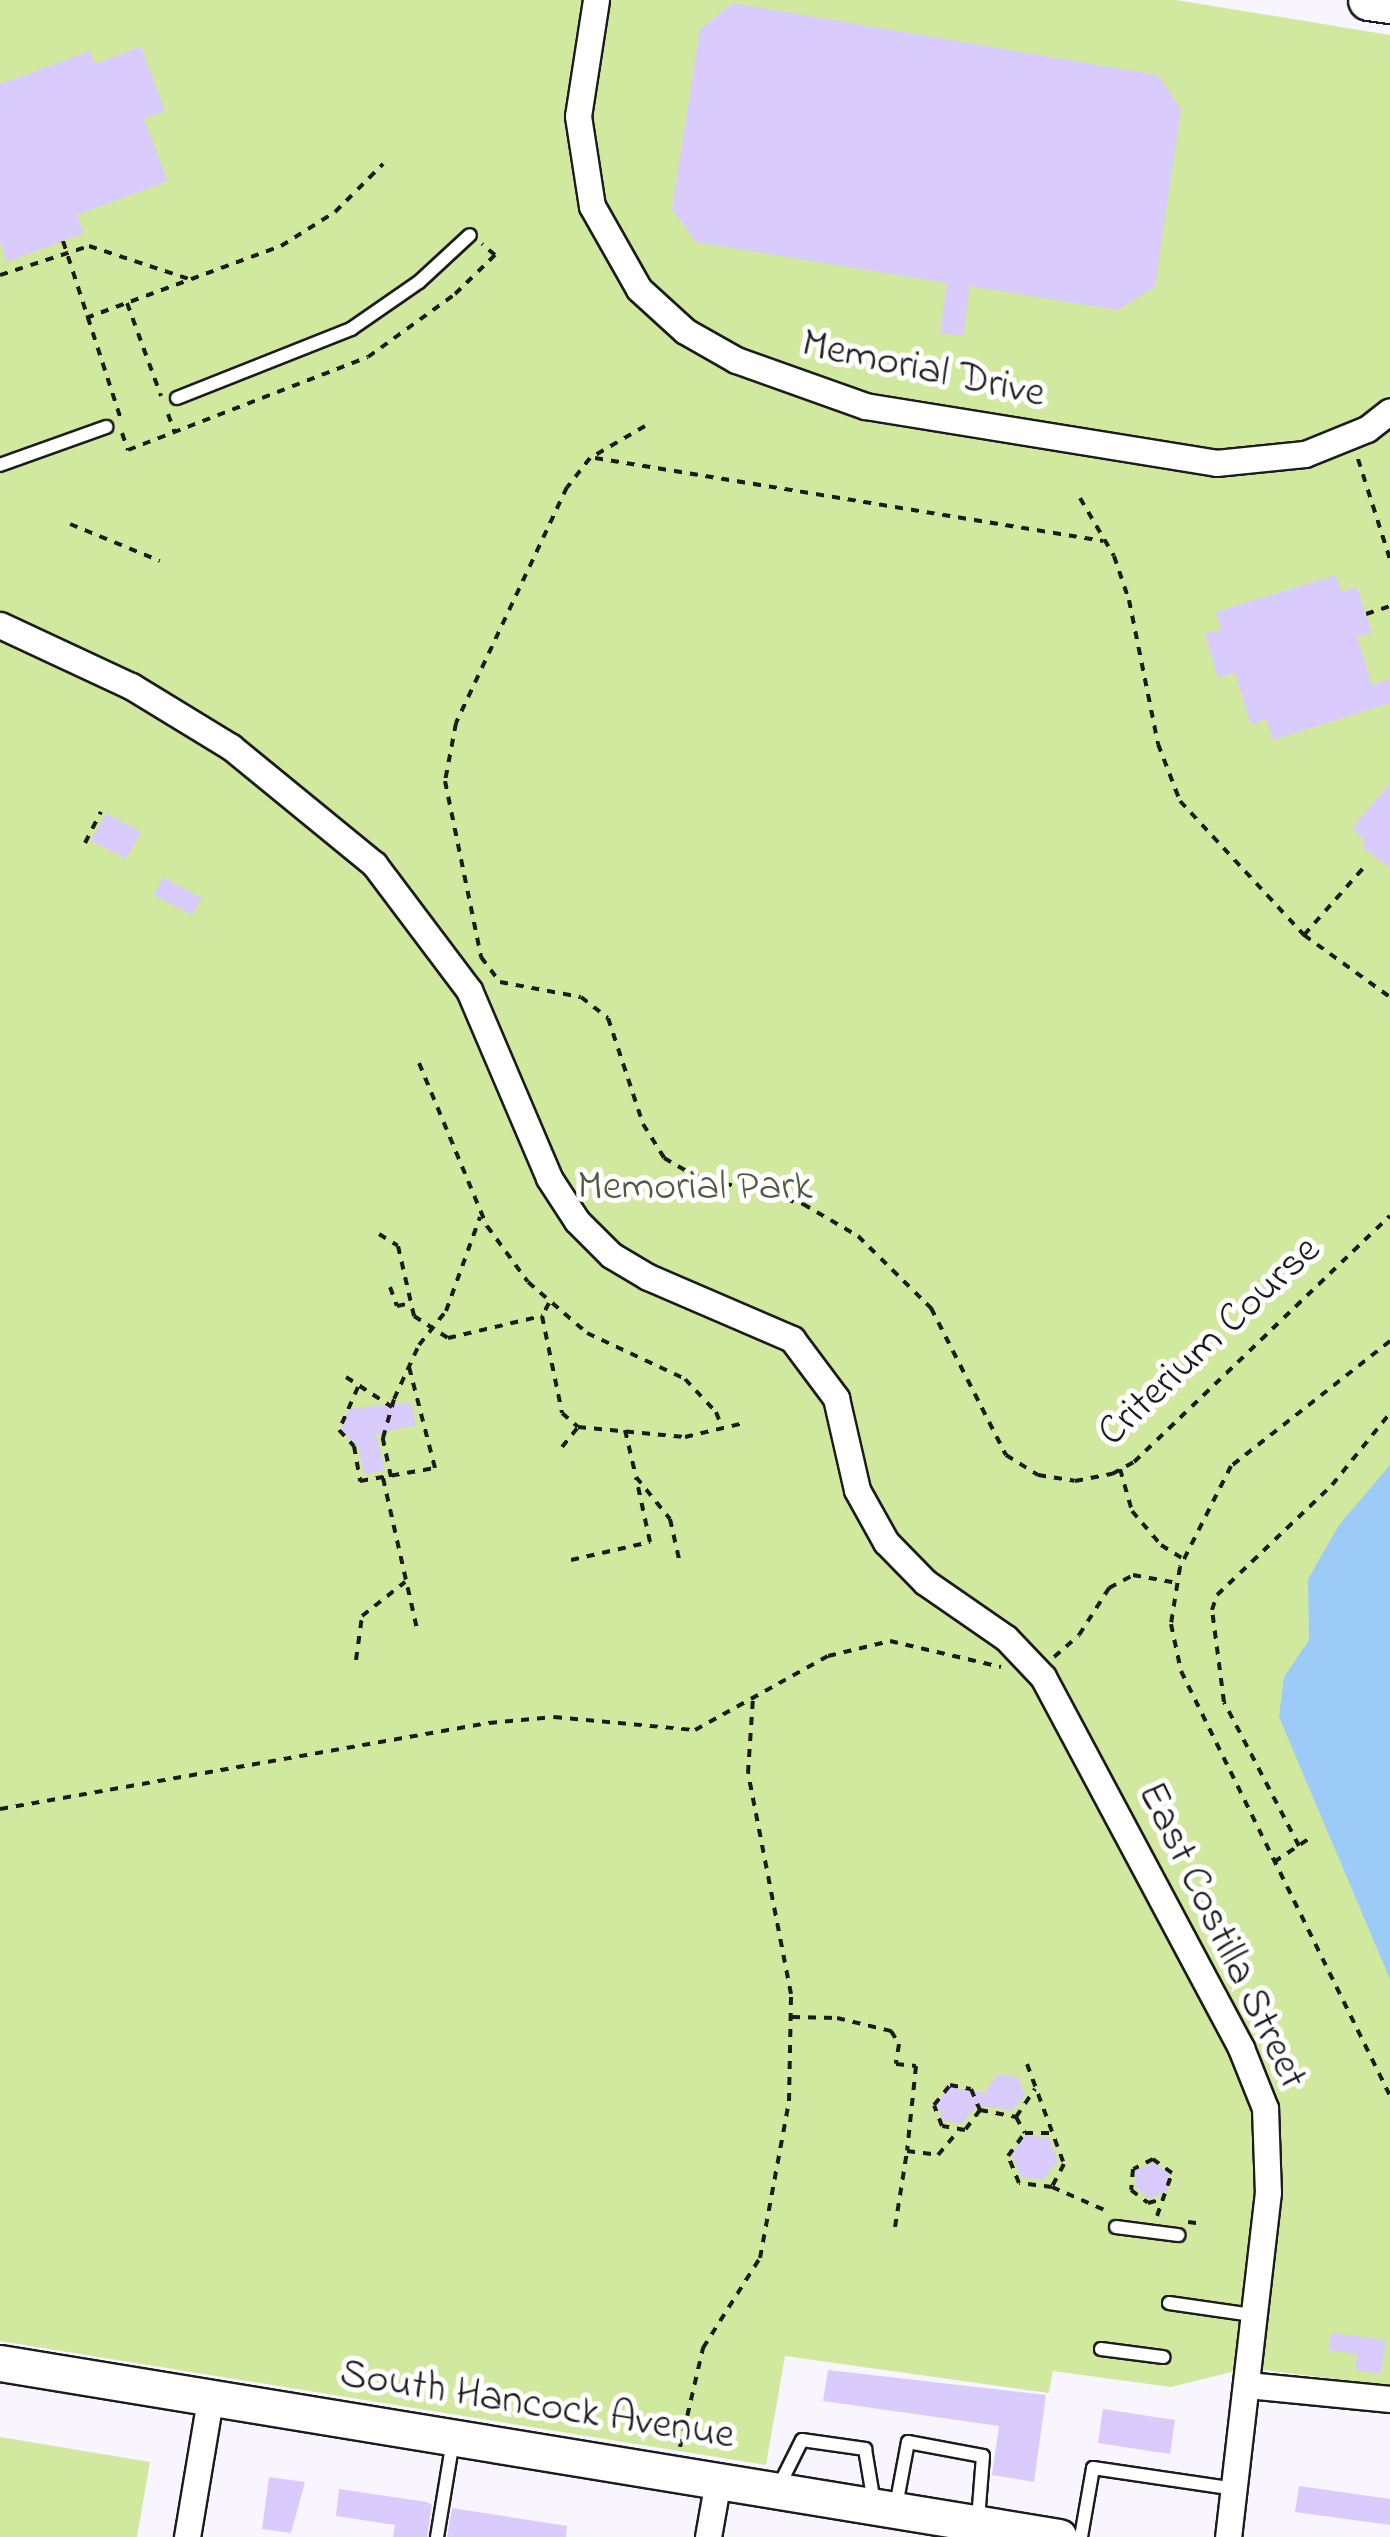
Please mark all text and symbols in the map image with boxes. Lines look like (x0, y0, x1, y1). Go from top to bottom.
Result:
street label: Memorial Drive (797, 320, 1049, 420)
park label: Memorial Park (577, 1163, 813, 1213)
street label: Criterium Course (1088, 1226, 1332, 1458)
street label: East Costilla Street (1125, 1774, 1317, 2098)
street label: South Hancock Avenue (336, 2350, 738, 2462)

